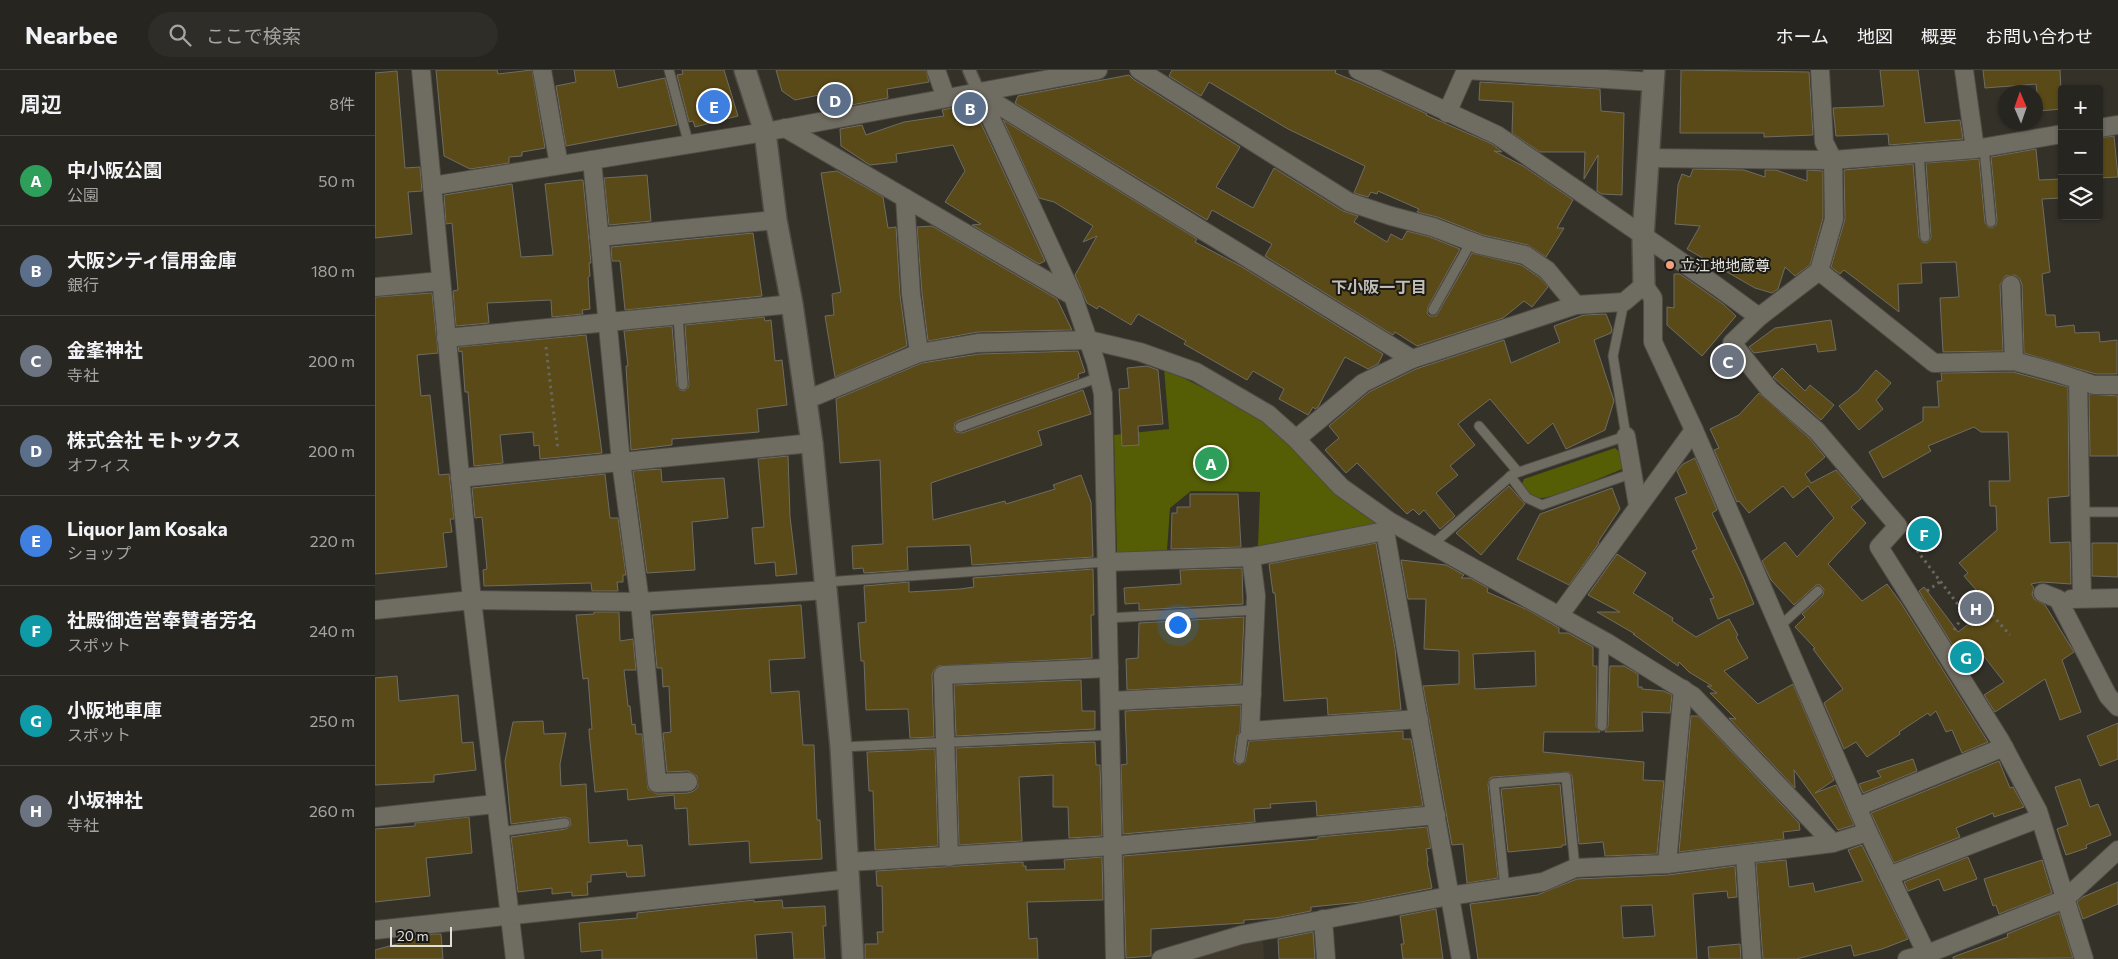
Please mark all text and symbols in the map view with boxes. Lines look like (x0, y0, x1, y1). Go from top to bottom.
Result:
search box (148, 12, 498, 57)
text: Nearbee (25, 20, 118, 49)
icon: search (166, 21, 194, 49)
text: ここで検索 (206, 24, 301, 47)
text: ホーム (1776, 25, 1829, 47)
text: 地図 (1857, 25, 1893, 47)
text: 概要 (1921, 25, 1957, 47)
text: お問い合わせ (1985, 25, 2093, 47)
pin: D (819, 81, 851, 119)
north arrow (1998, 85, 2043, 130)
map controls (2058, 85, 2103, 220)
button: + (2058, 85, 2103, 130)
pin: E (698, 87, 730, 125)
pin: B (954, 89, 986, 127)
text: 周辺 (20, 91, 62, 116)
text: 8件 (329, 94, 355, 113)
button: − (2058, 130, 2103, 175)
text: 中小阪公園 (67, 158, 162, 181)
text: A (30, 171, 42, 190)
text: 50 m (318, 171, 355, 190)
button: layers (2058, 175, 2103, 220)
text: 公園 (67, 185, 99, 204)
text: 大阪シティ信用金庫 (67, 248, 237, 271)
place label: 立江地地蔵尊 (1680, 256, 1770, 274)
marker: 立江地地蔵尊 (1664, 259, 1676, 271)
text: B (31, 261, 41, 280)
text: 180 m (311, 261, 355, 280)
text: 銀行 (67, 275, 99, 294)
district label: 下小阪一丁目 (1331, 277, 1427, 296)
text: 金峯神社 (67, 338, 143, 361)
pin: C (1712, 342, 1744, 380)
text: C (31, 351, 41, 370)
text: 200 m (308, 351, 355, 370)
text: 寺社 (67, 365, 99, 384)
text: 株式会社 モトックス (67, 428, 241, 451)
text: D (30, 441, 42, 460)
text: 200 m (308, 441, 355, 460)
pin: A (1195, 444, 1227, 482)
text: オフィス (67, 455, 131, 474)
pin: F (1908, 515, 1940, 553)
text: Liquor Jam Kosaka (67, 517, 228, 540)
text: E (31, 531, 41, 550)
text: 220 m (310, 531, 355, 550)
text: ショップ (67, 543, 131, 562)
pin: H (1960, 589, 1992, 627)
text: 社殿御造営奉賛者芳名 (67, 608, 257, 631)
your location (1165, 612, 1191, 638)
text: F (31, 621, 41, 640)
text: 240 m (309, 621, 355, 640)
text: スポット (67, 635, 131, 654)
pin: G (1950, 638, 1982, 676)
text: 小阪地車庫 (67, 698, 162, 721)
text: G (30, 711, 42, 730)
text: 250 m (309, 711, 355, 730)
text: スポット (67, 725, 131, 744)
text: 小坂神社 (67, 788, 143, 811)
text: H (30, 801, 42, 820)
text: 260 m (309, 801, 355, 820)
text: 寺社 (67, 815, 99, 834)
scale bar (390, 924, 453, 947)
text: 20 m (397, 927, 429, 944)

